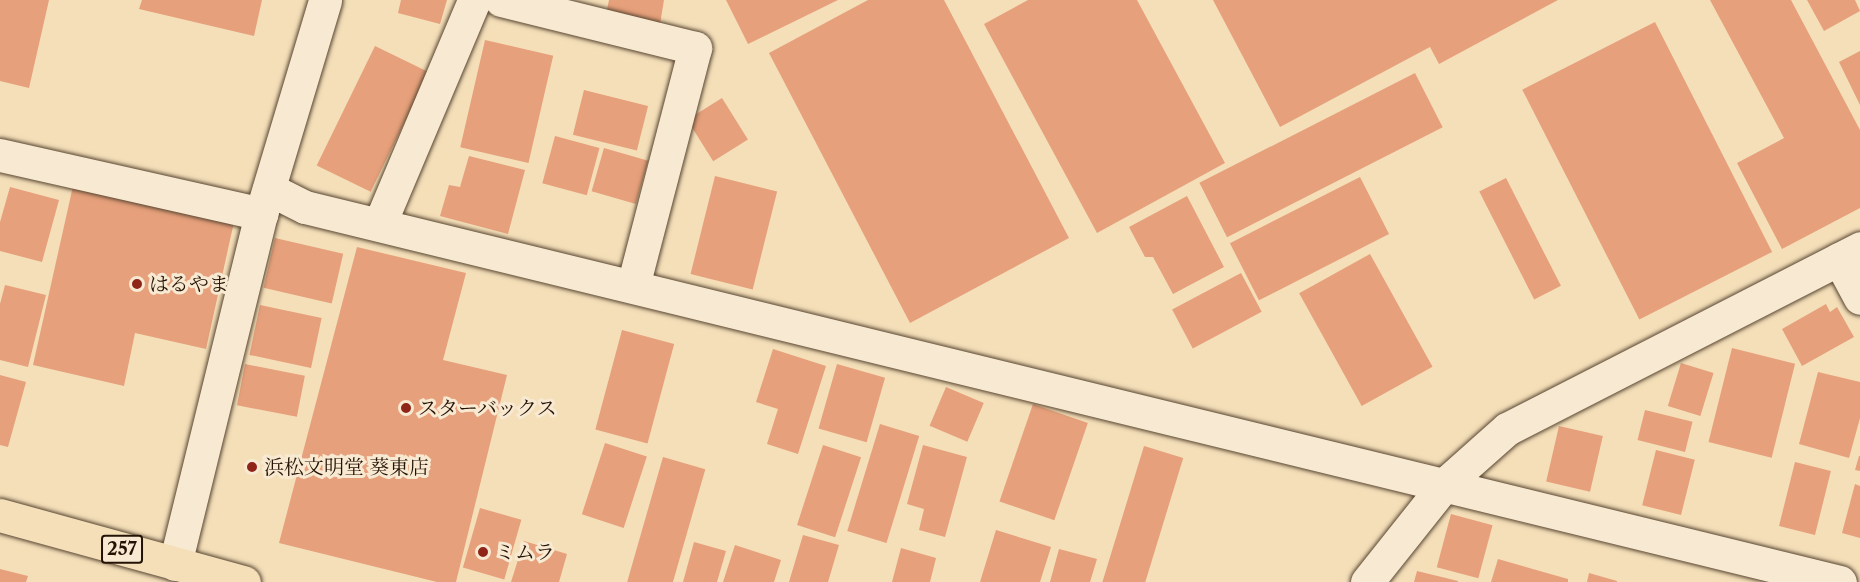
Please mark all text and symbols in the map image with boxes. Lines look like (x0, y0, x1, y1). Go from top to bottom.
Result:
place label: はるやま (149, 272, 229, 296)
marker: はるやま (130, 277, 144, 291)
place label: スターバックス (418, 396, 558, 420)
marker: スターバックス (399, 401, 413, 415)
place label: 浜松文明堂 葵東店 (264, 455, 429, 479)
marker: 浜松文明堂 葵東店 (245, 460, 259, 474)
road number: 257 (101, 534, 143, 564)
place label: ミムラ (495, 540, 555, 564)
marker: ミムラ (476, 545, 490, 559)

